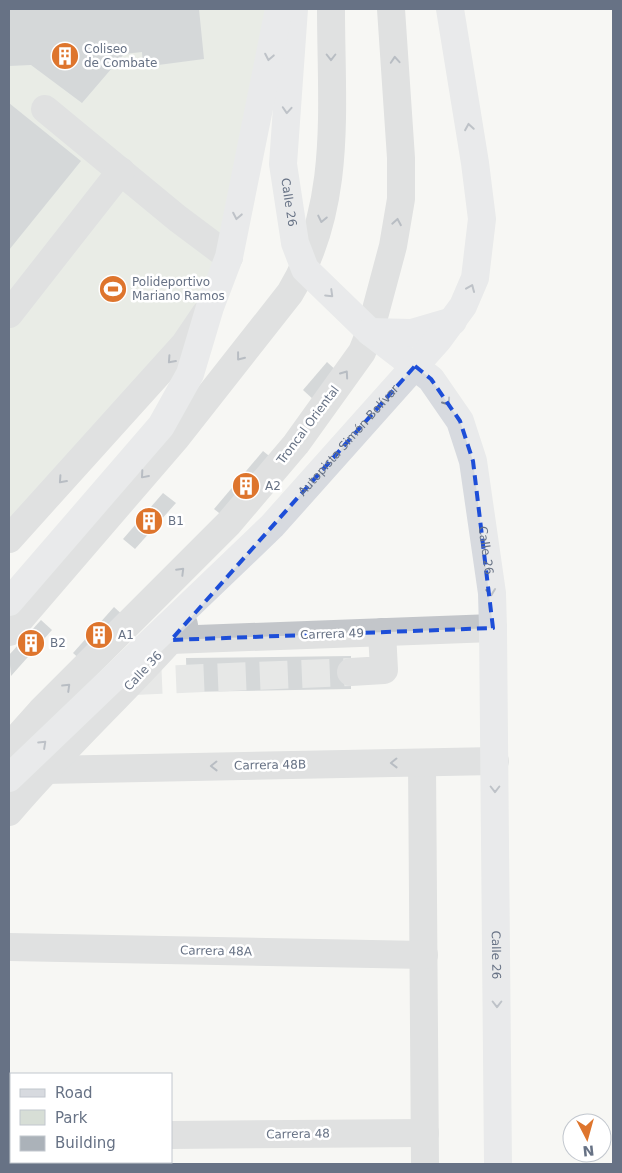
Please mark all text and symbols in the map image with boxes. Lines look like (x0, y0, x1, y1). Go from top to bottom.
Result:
building icon: Coliseo de Combate (50, 41, 80, 71)
place label: Coliseo de Combate (84, 42, 157, 70)
one-way arrow (265, 52, 275, 61)
one-way arrow (326, 54, 336, 62)
one-way arrow (389, 56, 400, 64)
one-way arrow (282, 106, 293, 114)
one-way arrow (464, 123, 475, 131)
street label: Calle 26 (278, 177, 299, 227)
one-way arrow (233, 211, 243, 220)
one-way arrow (317, 215, 328, 224)
one-way arrow (391, 218, 401, 226)
sports icon: Polideportivo Mariano Ramos (98, 274, 128, 304)
place label: Polideportivo Mariano Ramos (132, 275, 225, 303)
one-way arrow (465, 284, 476, 293)
one-way arrow (325, 288, 334, 297)
one-way arrow (237, 351, 245, 360)
one-way arrow (167, 354, 176, 363)
one-way arrow (339, 370, 348, 380)
street label: Autopista Simón Bolívar (295, 382, 402, 499)
street label: Troncal Oriental (273, 383, 342, 468)
one-way arrow (441, 396, 450, 406)
one-way arrow (141, 469, 150, 478)
building icon: A2 (231, 471, 261, 501)
one-way arrow (59, 475, 68, 484)
place label: A2 (265, 479, 281, 493)
building icon: B1 (134, 506, 164, 536)
place label: B1 (168, 514, 184, 528)
street label: Calle 26 (475, 525, 496, 576)
one-way arrow (175, 568, 184, 577)
one-way arrow (485, 588, 496, 596)
building icon: A1 (84, 620, 114, 650)
street label: Carrera 49 (300, 626, 364, 642)
building icon: B2 (16, 628, 46, 658)
place label: A1 (118, 628, 134, 642)
place label: B2 (50, 636, 66, 650)
street label: Calle 36 (121, 648, 165, 694)
one-way arrow (61, 683, 70, 692)
one-way arrow (37, 741, 46, 750)
street label: Carrera 48B (234, 757, 306, 773)
one-way arrow (390, 758, 398, 768)
one-way arrow (210, 761, 218, 771)
one-way arrow (490, 786, 500, 794)
street label: Calle 26 (489, 930, 503, 979)
street label: Carrera 48A (180, 943, 253, 959)
one-way arrow (492, 1001, 502, 1009)
legend (10, 1073, 172, 1163)
text: Road (55, 1084, 93, 1102)
text: Park (55, 1109, 88, 1127)
north arrow (562, 1113, 612, 1163)
street label: Carrera 48 (266, 1126, 330, 1142)
text: Building (55, 1134, 116, 1152)
text: N (582, 1142, 595, 1159)

